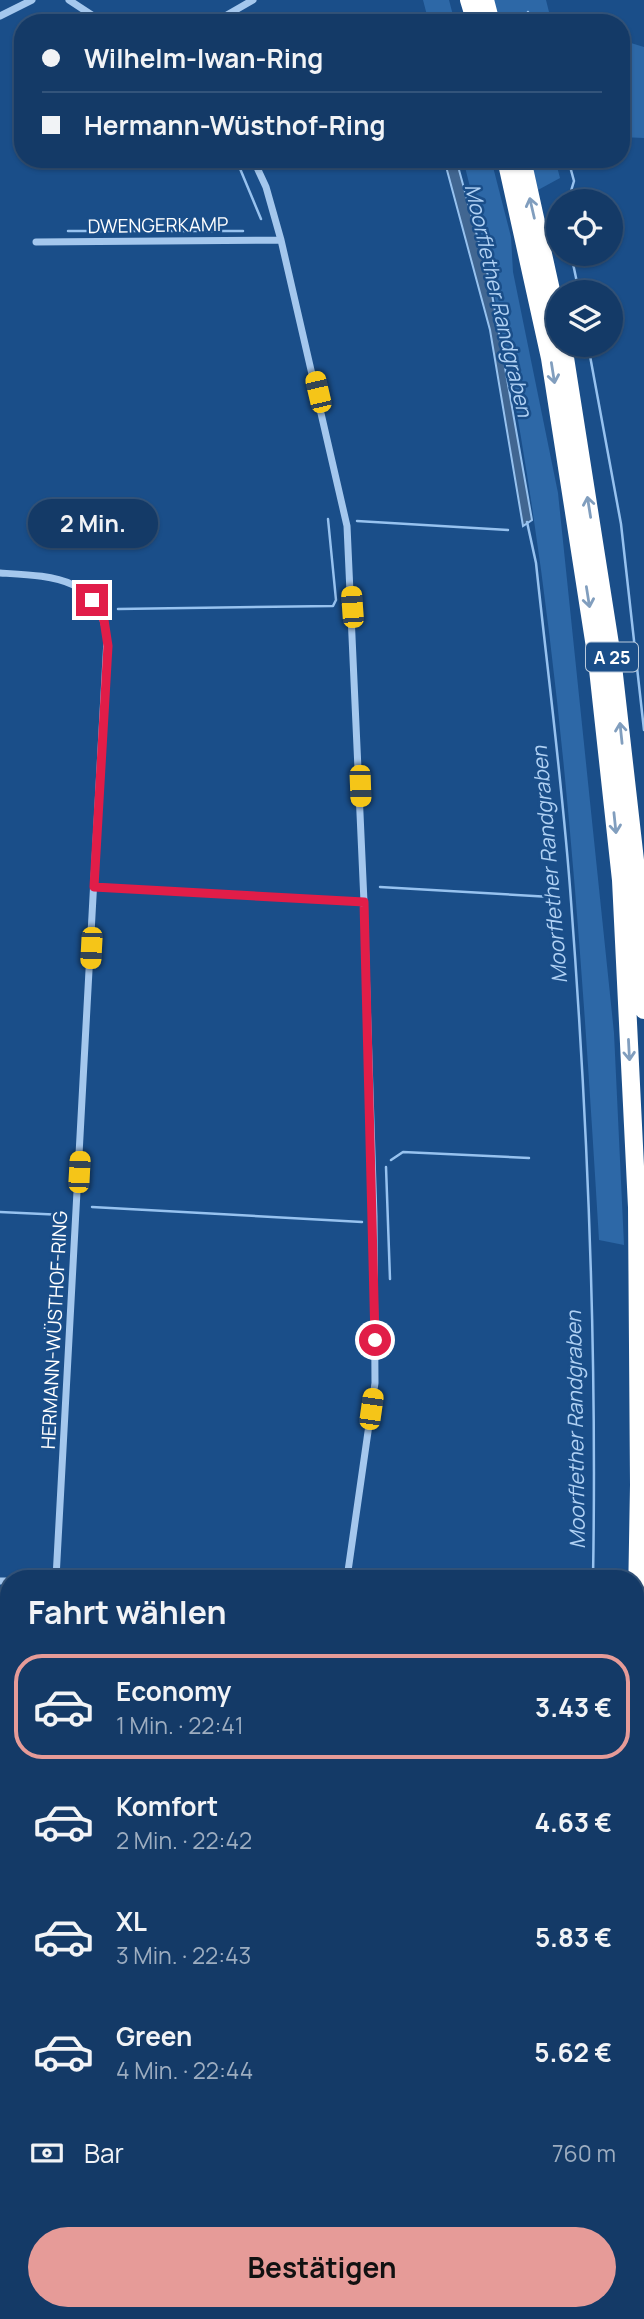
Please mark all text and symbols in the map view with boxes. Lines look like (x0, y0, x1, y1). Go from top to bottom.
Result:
text: Wilhelm-Iwan-Ring (84, 40, 323, 76)
text: Hermann-Wüsthof-Ring (84, 107, 385, 143)
water label: Moorflether Randgraben (459, 181, 540, 421)
map controls (546, 189, 623, 357)
button: locate (546, 189, 623, 266)
one-way arrow (525, 197, 538, 219)
street label: DWENGERKAMP (87, 211, 229, 239)
button: layers (546, 280, 623, 357)
one-way arrow (547, 361, 560, 383)
car (304, 369, 333, 415)
one-way arrow (582, 496, 595, 519)
callout: 2 Min. (27, 498, 157, 548)
text: 2 Min. (60, 507, 126, 539)
route end (76, 584, 108, 616)
car (341, 585, 364, 629)
one-way arrow (581, 585, 594, 608)
road number: A 25 (586, 642, 638, 672)
one-way arrow (614, 722, 627, 744)
water label: Moorflether Randgraben (525, 744, 573, 985)
car (349, 765, 372, 807)
one-way arrow (609, 811, 622, 834)
car (80, 926, 103, 970)
one-way arrow (623, 1038, 636, 1061)
car (68, 1150, 91, 1194)
street label: HERMANN-WÜSTHOF-RING (35, 1210, 73, 1450)
water label: Moorflether Randgraben (559, 1309, 591, 1549)
route start (359, 1324, 391, 1356)
car (358, 1387, 385, 1431)
text: Fahrt wählen (28, 1590, 227, 1634)
text: Economy (116, 1673, 231, 1709)
icon: car (32, 1675, 95, 1738)
text: 3.43 € (535, 1689, 612, 1725)
text: 1 Min. · 22:41 (116, 1709, 244, 1741)
text: Komfort (116, 1788, 218, 1824)
icon: car (32, 1790, 95, 1853)
text: 4.63 € (535, 1804, 612, 1840)
text: 2 Min. · 22:42 (116, 1824, 252, 1856)
text: XL (116, 1903, 147, 1939)
icon: car (32, 1905, 95, 1968)
text: 5.83 € (535, 1919, 612, 1955)
text: 3 Min. · 22:43 (116, 1939, 251, 1971)
text: Green (116, 2018, 192, 2054)
icon: car (32, 2020, 95, 2083)
text: 5.62 € (534, 2034, 612, 2070)
text: 4 Min. · 22:44 (116, 2054, 253, 2086)
icon: cash (28, 2134, 66, 2172)
text: Bar (84, 2135, 124, 2171)
text: 760 m (552, 2137, 616, 2169)
button: Bestätigen (28, 2227, 616, 2307)

